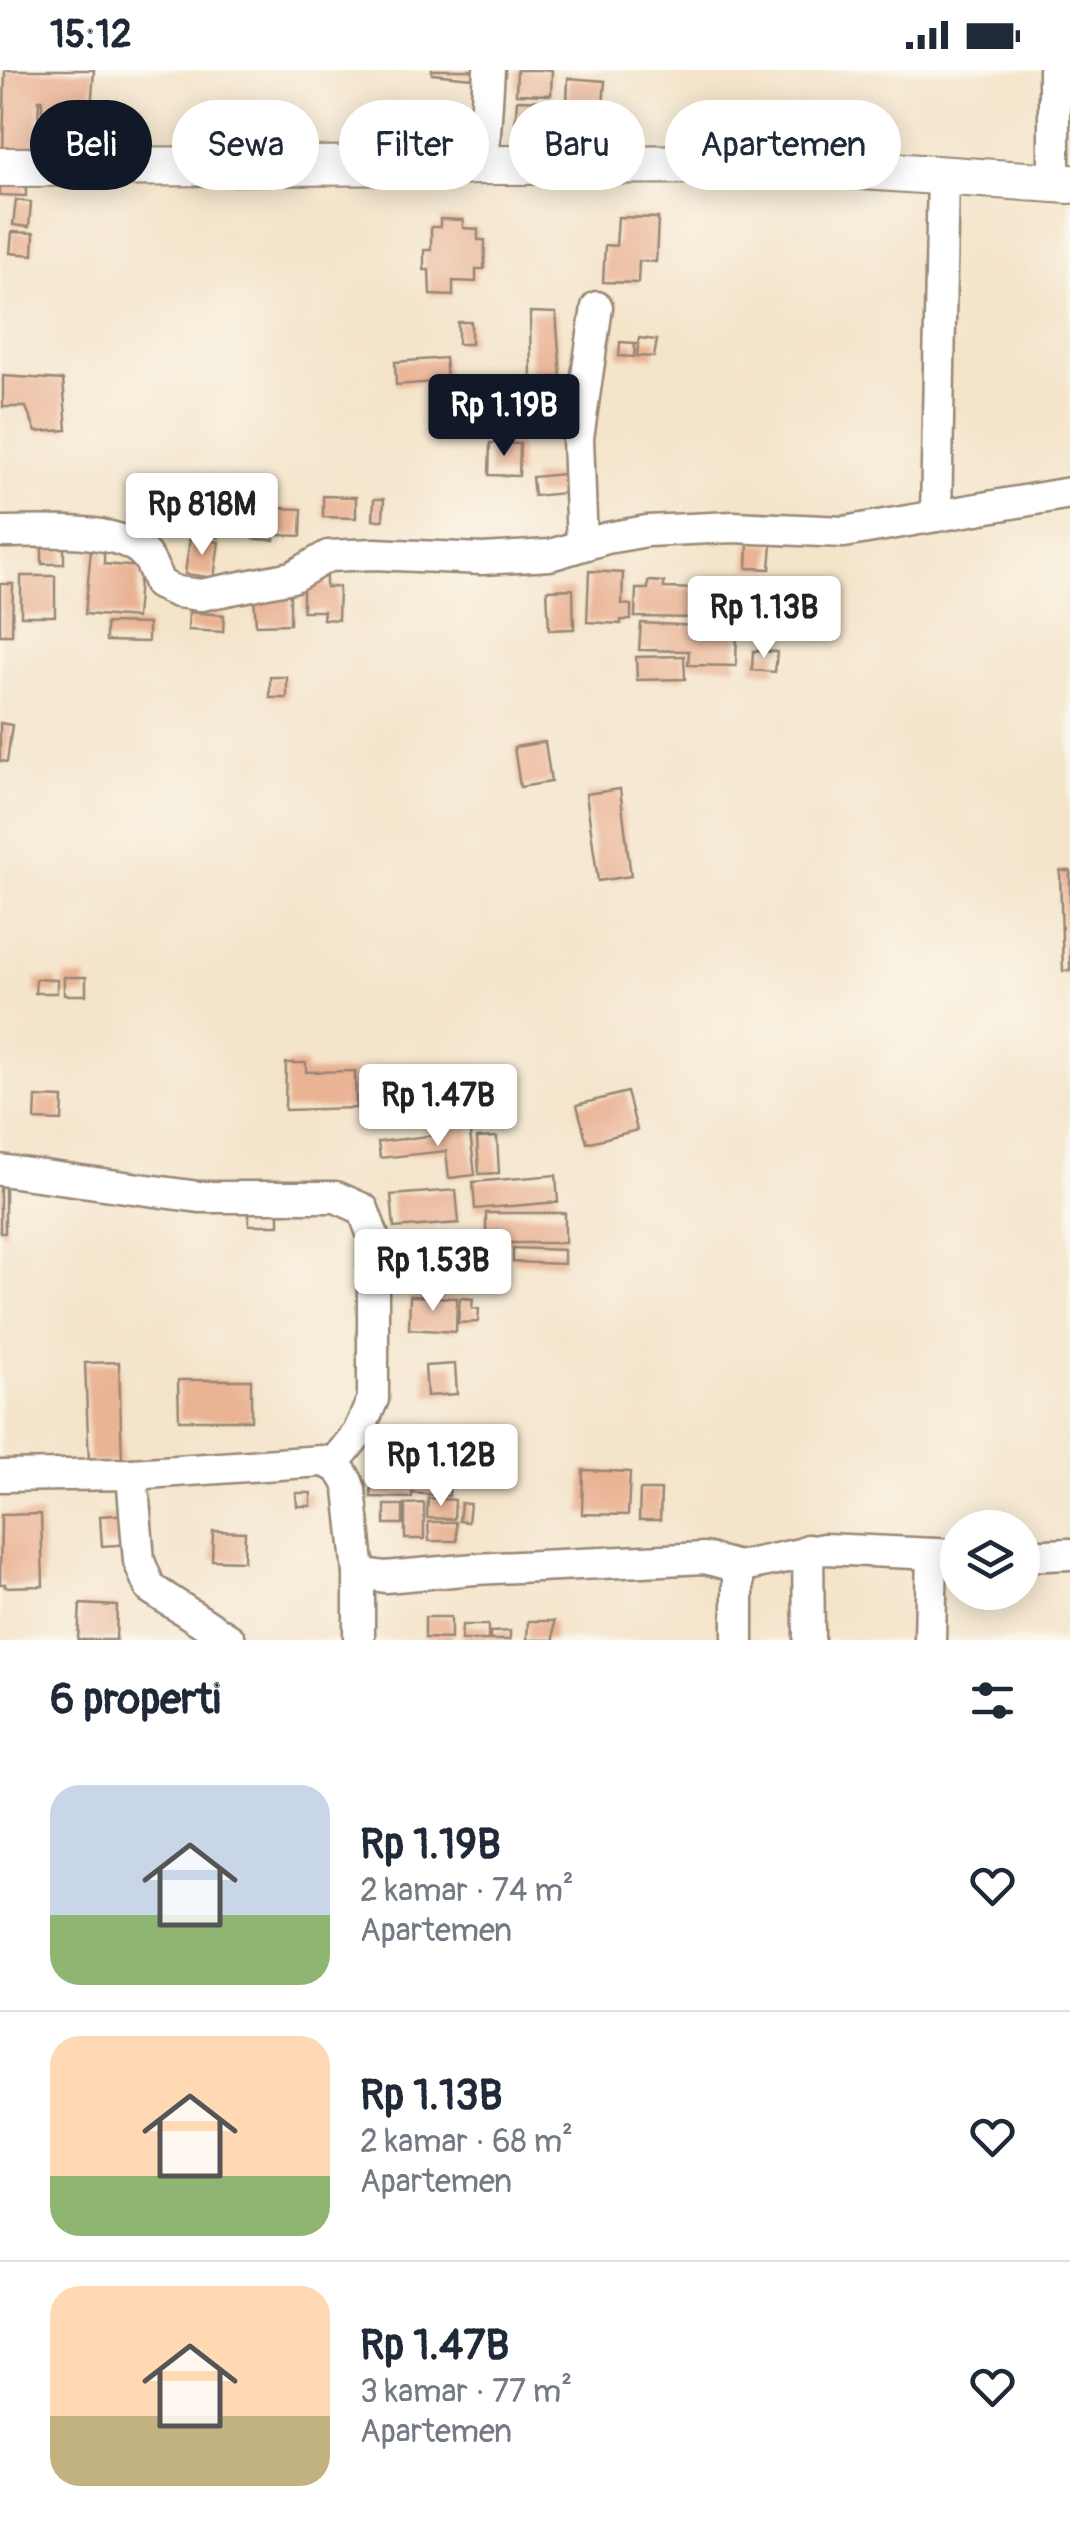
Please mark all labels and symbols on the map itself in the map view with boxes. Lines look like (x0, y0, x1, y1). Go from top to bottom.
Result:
pin: Rp 1.19B (401, 374, 607, 459)
pin: Rp 818M (110, 473, 294, 558)
pin: Rp 1.13B (661, 576, 867, 661)
pin: Rp 1.47B (335, 1064, 541, 1149)
pin: Rp 1.53B (330, 1229, 536, 1314)
pin: Rp 1.12B (338, 1424, 544, 1509)

